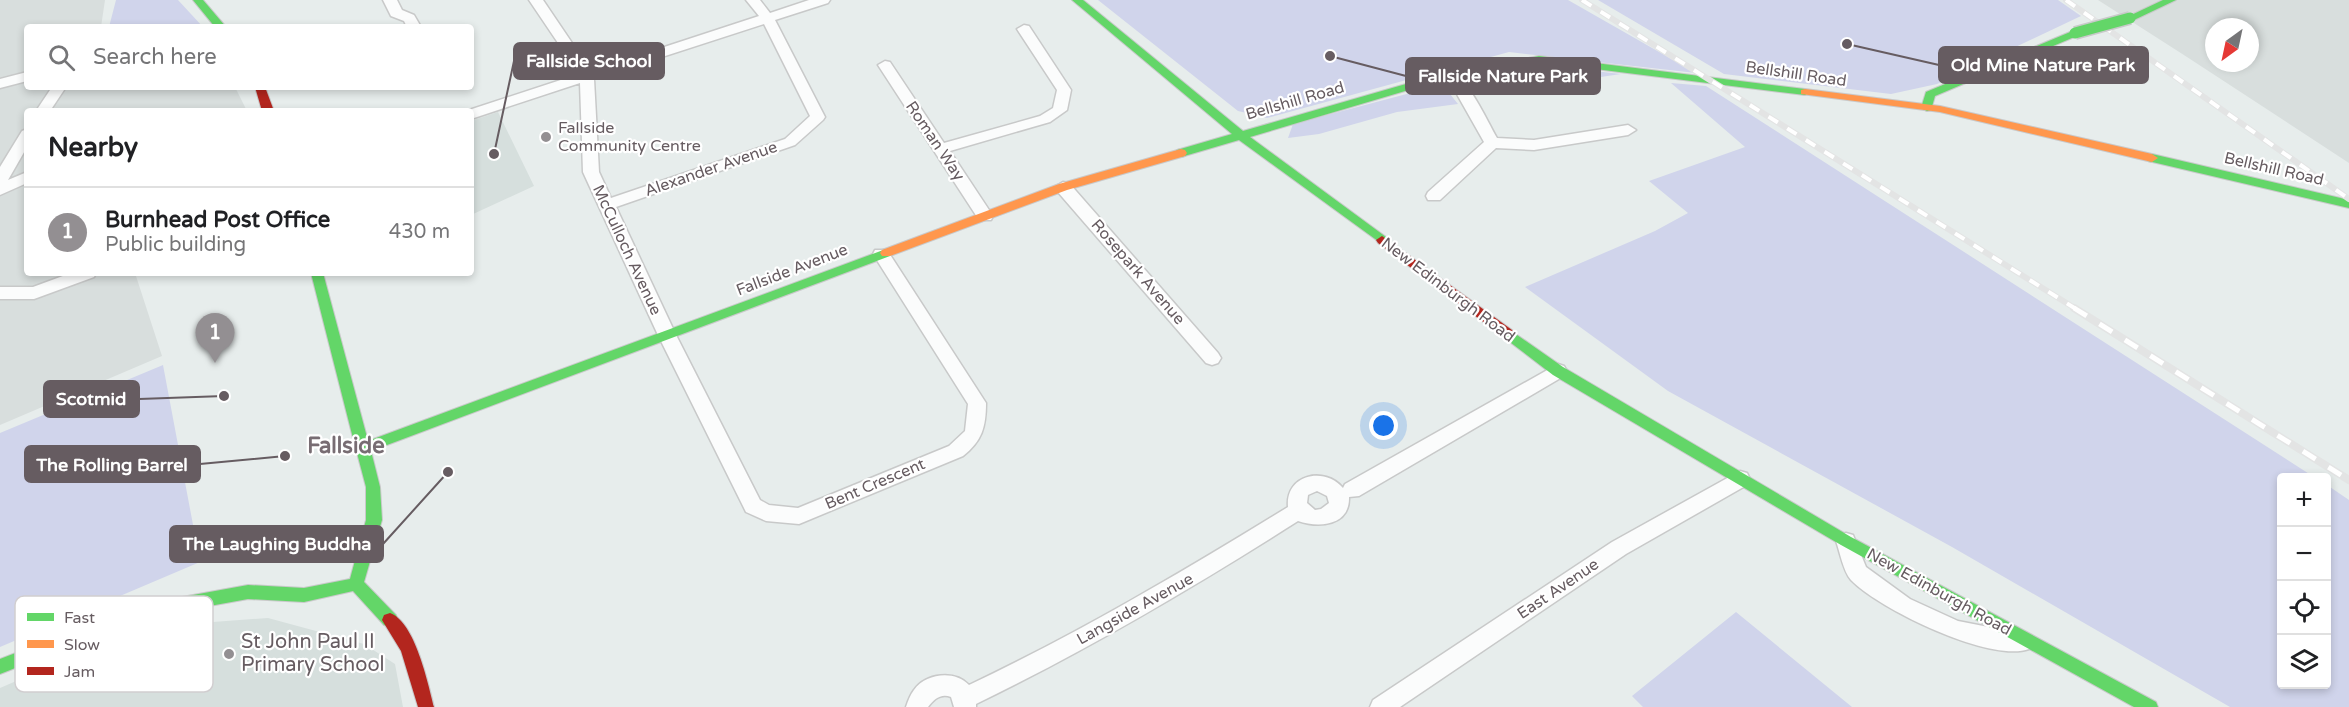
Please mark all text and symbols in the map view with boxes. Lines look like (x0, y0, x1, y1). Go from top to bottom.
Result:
north arrow (2205, 18, 2259, 72)
search box (24, 24, 474, 90)
icon: search (45, 41, 78, 74)
callout: Fallside School (514, 43, 664, 79)
text: Search here (93, 44, 217, 70)
callout: Old Mine Nature Park (1939, 47, 2148, 83)
text: Fallside School (526, 50, 652, 72)
text: Old Mine Nature Park (1951, 54, 2136, 76)
street label: Bellshill Road (1744, 57, 1848, 91)
callout: Fallside Nature Park (1406, 58, 1600, 94)
text: Fallside Nature Park (1418, 65, 1588, 87)
street label: Bellshill Road (1243, 77, 1347, 125)
street label: Roman Way (901, 97, 969, 185)
place label: Fallside Community Centre (558, 118, 701, 156)
marker: Fallside Community Centre (539, 130, 553, 144)
text: Nearby (48, 132, 138, 163)
street label: Alexander Avenue (642, 137, 780, 201)
street label: Bellshill Road (2222, 148, 2326, 190)
street label: McCulloch Avenue (588, 182, 666, 318)
text: Burnhead Post Office (105, 207, 330, 233)
street label: Rosepark Avenue (1087, 215, 1189, 329)
text: 1 (61, 220, 74, 244)
text: 430 m (389, 220, 450, 244)
text: Public building (105, 233, 246, 257)
street label: New Edinburgh Road (1377, 233, 1519, 347)
street label: Fallside Avenue (733, 240, 851, 300)
pin: 1 (196, 314, 234, 363)
callout: Scotmid (44, 381, 139, 417)
text: Scotmid (56, 388, 126, 410)
your location (1369, 411, 1398, 440)
district label: Fallside (307, 433, 385, 459)
callout: The Rolling Barrel (25, 446, 200, 482)
text: The Rolling Barrel (35, 454, 188, 476)
street label: Bent Crescent (822, 454, 928, 514)
map controls (2277, 473, 2331, 689)
button: + (2277, 473, 2331, 527)
callout: The Laughing Buddha (170, 526, 383, 562)
button: − (2277, 527, 2331, 581)
text: The Laughing Buddha (182, 533, 371, 555)
street label: New Edinburgh Road (1863, 544, 2015, 640)
street label: East Avenue (1513, 554, 1603, 624)
street label: Langside Avenue (1073, 569, 1197, 649)
button: locate (2277, 581, 2331, 635)
legend (15, 596, 213, 692)
text: Fast (64, 608, 95, 628)
place label: St John Paul II Primary School (241, 630, 385, 677)
text: Slow (64, 635, 100, 655)
button: layers (2277, 635, 2331, 689)
marker: St John Paul II Primary School (222, 647, 236, 661)
text: Jam (64, 662, 95, 682)

